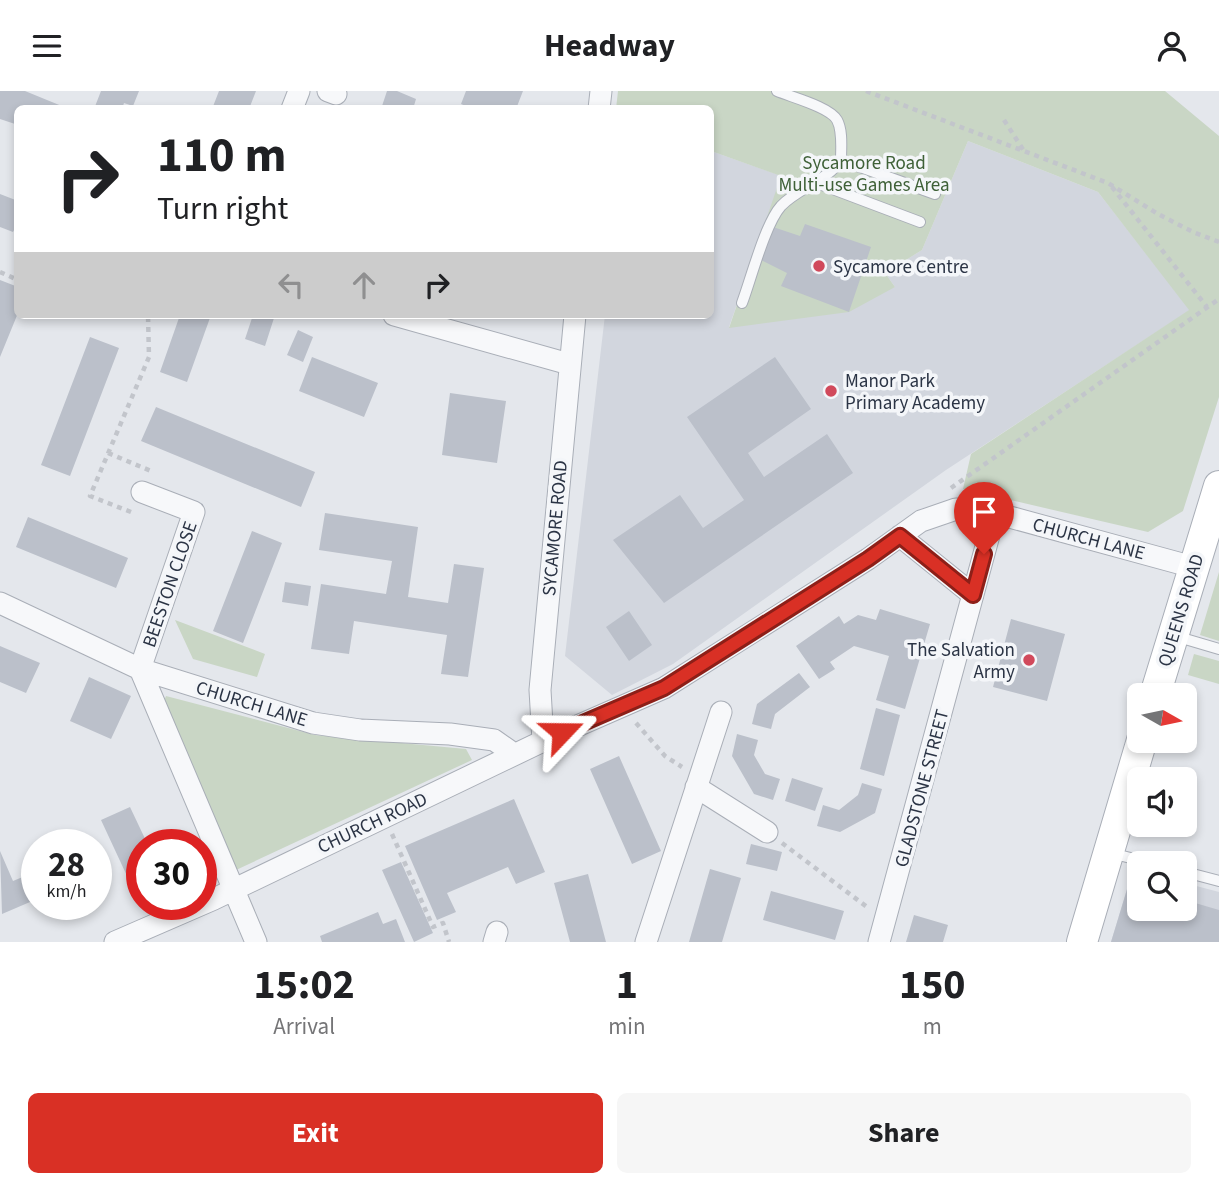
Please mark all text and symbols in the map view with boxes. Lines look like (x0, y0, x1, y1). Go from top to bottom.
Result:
text: Headway (544, 23, 675, 69)
icon: menu (28, 27, 66, 65)
icon: person (1153, 27, 1191, 65)
text: 110 m (157, 121, 286, 191)
icon: right (42, 133, 133, 224)
park label: Sycamore Road Multi-use Games Area (778, 150, 950, 199)
text: Turn right (157, 186, 288, 232)
place label: Sycamore Centre (833, 254, 969, 281)
marker: Sycamore Centre (811, 258, 827, 274)
icon: left (272, 266, 310, 304)
icon: ahead (345, 266, 383, 304)
icon: right (418, 266, 456, 304)
place label: Manor Park Primary Academy (845, 368, 985, 417)
marker: Manor Park Primary Academy (823, 383, 839, 399)
street label: SYCAMORE ROAD (536, 459, 575, 597)
pin (954, 482, 1014, 554)
icon: arrive (965, 493, 1003, 531)
street label: CHURCH LANE (1029, 511, 1148, 567)
street label: BEESTON CLOSE (136, 518, 205, 651)
street label: QUEENS ROAD (1152, 551, 1211, 670)
place label: The Salvation Army (907, 637, 1015, 686)
marker: The Salvation Army (1021, 652, 1037, 668)
street label: CHURCH LANE (193, 675, 311, 734)
north arrow (1127, 683, 1197, 753)
map controls (1127, 683, 1197, 921)
position arrow (525, 695, 599, 769)
street label: GLADSTONE STREET (888, 707, 956, 870)
button: sound (1127, 767, 1197, 837)
street label: CHURCH ROAD (313, 786, 432, 861)
speed limit sign: 30 (126, 829, 217, 920)
text: 28 (48, 840, 85, 890)
button: search (1127, 851, 1197, 921)
text: km/h (47, 879, 86, 904)
text: 15:02 (253, 955, 355, 1015)
text: 1 (616, 955, 638, 1015)
text: 150 (899, 955, 966, 1015)
text: Arrival (273, 1010, 335, 1043)
text: min (608, 1010, 646, 1043)
text: m (923, 1010, 942, 1043)
button: Exit (28, 1093, 603, 1173)
button: Share (617, 1093, 1191, 1173)

